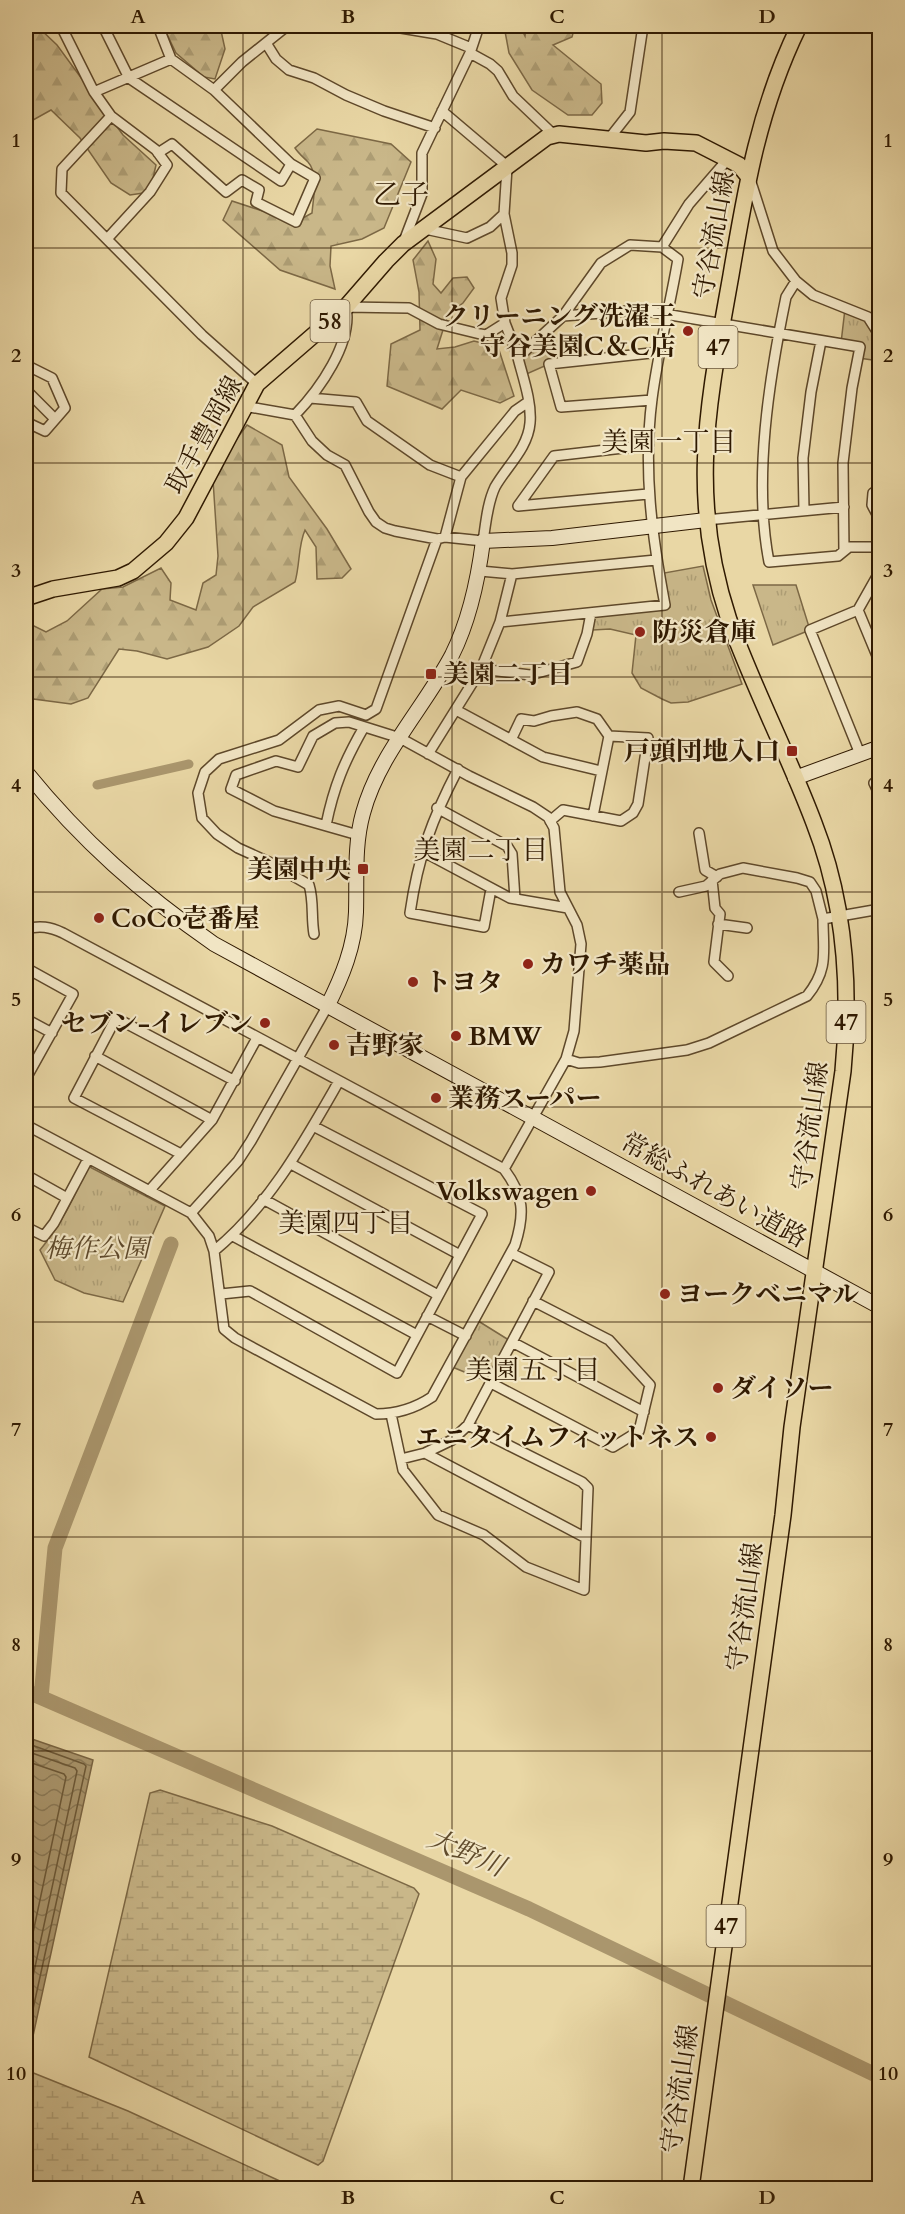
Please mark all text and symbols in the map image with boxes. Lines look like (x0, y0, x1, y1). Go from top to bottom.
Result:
text: A (130, 3, 146, 30)
text: B (341, 3, 355, 30)
text: C (549, 3, 565, 30)
text: D (758, 3, 776, 30)
text: 1 (11, 127, 21, 154)
text: 1 (883, 127, 893, 154)
street label: 守谷流山線 (685, 168, 743, 302)
district label: 乙子 (373, 176, 429, 214)
place label: クリーニング洗濯王 守谷美園C＆C店 (443, 299, 676, 364)
road number: 58 (310, 300, 350, 342)
marker: クリーニング洗濯王 守谷美園C＆C店 (681, 324, 695, 338)
road number: 47 (698, 326, 738, 368)
text: 2 (11, 342, 21, 369)
text: 2 (883, 342, 893, 369)
street label: 取手豊岡線 (157, 370, 251, 500)
district label: 美園一丁目 (602, 424, 737, 461)
text: 3 (11, 557, 21, 584)
text: 3 (883, 557, 893, 584)
place label: 防災倉庫 (652, 615, 756, 650)
marker: 防災倉庫 (633, 625, 647, 639)
place label: 美園二丁目 (443, 657, 573, 692)
marker: 美園二丁目 (424, 667, 438, 681)
place label: 戸頭団地入口 (624, 734, 780, 769)
marker: 戸頭団地入口 (785, 744, 799, 758)
text: 4 (11, 772, 21, 799)
text: 4 (883, 772, 893, 799)
district label: 美園二丁目 (414, 832, 549, 869)
place label: 美園中央 (247, 852, 351, 887)
marker: 美園中央 (356, 862, 370, 876)
place label: CoCo壱番屋 (111, 901, 260, 936)
marker: CoCo壱番屋 (92, 911, 106, 925)
place label: カワチ薬品 (540, 947, 670, 982)
marker: カワチ薬品 (521, 957, 535, 971)
place label: トヨタ (425, 965, 503, 1000)
marker: トヨタ (406, 975, 420, 989)
text: 5 (11, 986, 21, 1013)
text: 5 (883, 986, 893, 1013)
road number: 47 (826, 1001, 866, 1043)
place label: セブン-イレブン (61, 1006, 253, 1041)
marker: セブン-イレブン (258, 1016, 272, 1030)
place label: BMW (468, 1019, 542, 1054)
place label: 吉野家 (346, 1028, 424, 1063)
marker: BMW (449, 1029, 463, 1043)
marker: 吉野家 (327, 1038, 341, 1052)
street label: 守谷流山線 (784, 1059, 836, 1193)
place label: 業務スーパー (448, 1081, 601, 1116)
marker: 業務スーパー (429, 1091, 443, 1105)
street label: 常総ふれあい道路 (615, 1124, 813, 1256)
place label: Volkswagen (436, 1174, 579, 1209)
marker: Volkswagen (584, 1184, 598, 1198)
text: 6 (11, 1201, 21, 1228)
text: 6 (883, 1201, 893, 1228)
district label: 美園四丁目 (279, 1205, 414, 1242)
park label: 梅作公園 (45, 1231, 153, 1266)
place label: ヨークベニマル (677, 1277, 859, 1312)
marker: ヨークベニマル (658, 1287, 672, 1301)
district label: 美園五丁目 (466, 1352, 601, 1389)
place label: ダイソー (730, 1371, 833, 1406)
marker: ダイソー (711, 1381, 725, 1395)
text: 7 (11, 1416, 21, 1443)
text: 7 (883, 1416, 893, 1443)
place label: エニタイムフィットネス (416, 1420, 699, 1455)
marker: エニタイムフィットネス (704, 1430, 718, 1444)
street label: 守谷流山線 (719, 1540, 771, 1674)
text: 8 (11, 1631, 21, 1658)
text: 8 (883, 1631, 893, 1658)
water label: 大野川 (421, 1820, 513, 1887)
text: 9 (11, 1846, 21, 1873)
text: 9 (883, 1846, 893, 1873)
road number: 47 (706, 1905, 746, 1947)
street label: 守谷流山線 (654, 2022, 706, 2156)
text: 10 (6, 2060, 26, 2087)
text: 10 (878, 2060, 898, 2087)
text: A (130, 2184, 146, 2211)
text: B (341, 2184, 355, 2211)
text: C (549, 2184, 565, 2211)
text: D (758, 2184, 776, 2211)

